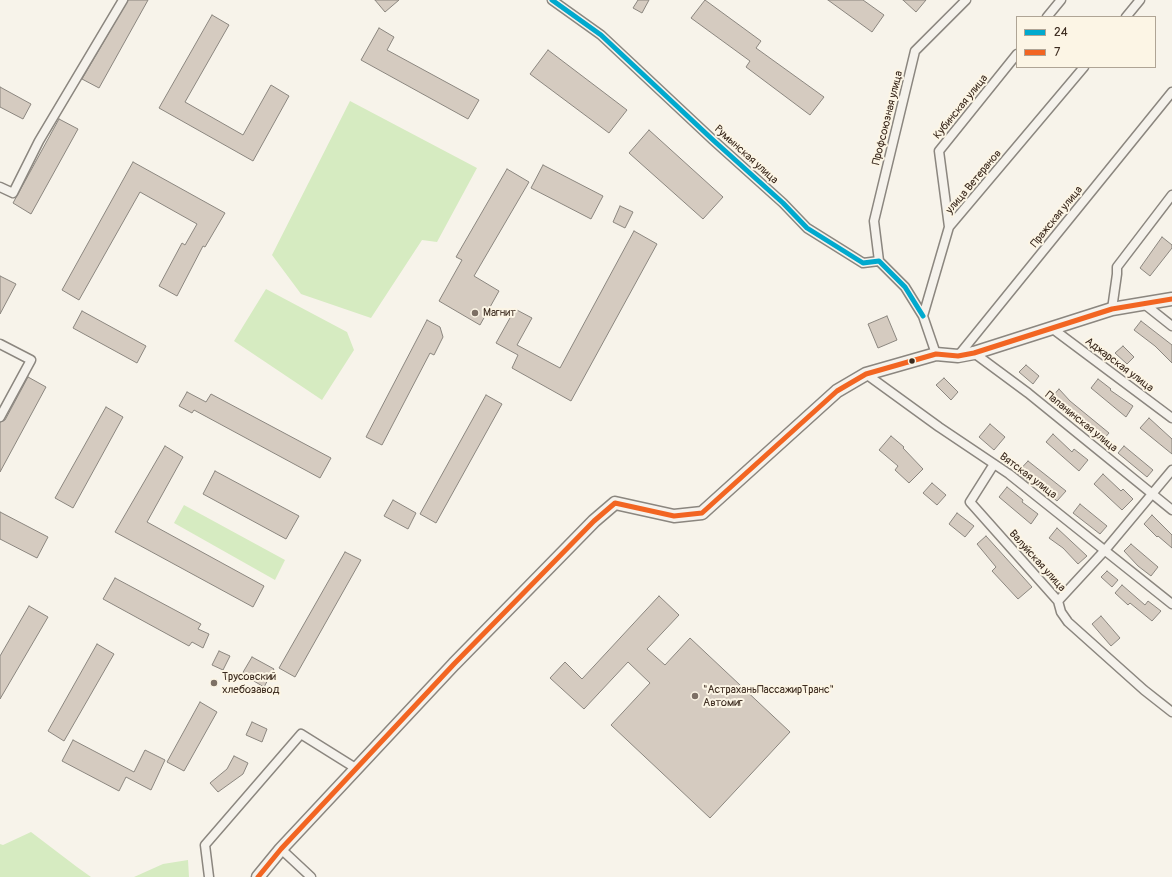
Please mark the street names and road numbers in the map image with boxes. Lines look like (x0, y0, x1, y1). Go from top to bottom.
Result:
street label: Профсоюзная улица (870, 70, 906, 166)
street label: Кубинская улица (931, 72, 991, 142)
street label: Румынская улица (711, 123, 781, 187)
street label: улица Ветеранов (943, 147, 1005, 217)
street label: Пражская улица (1028, 184, 1086, 250)
street label: Аджарская улица (1082, 335, 1156, 395)
street label: Папанинская улица (1042, 389, 1120, 455)
street label: Вятская улица (997, 450, 1059, 502)
street label: Валуйская улица (1006, 527, 1068, 595)

